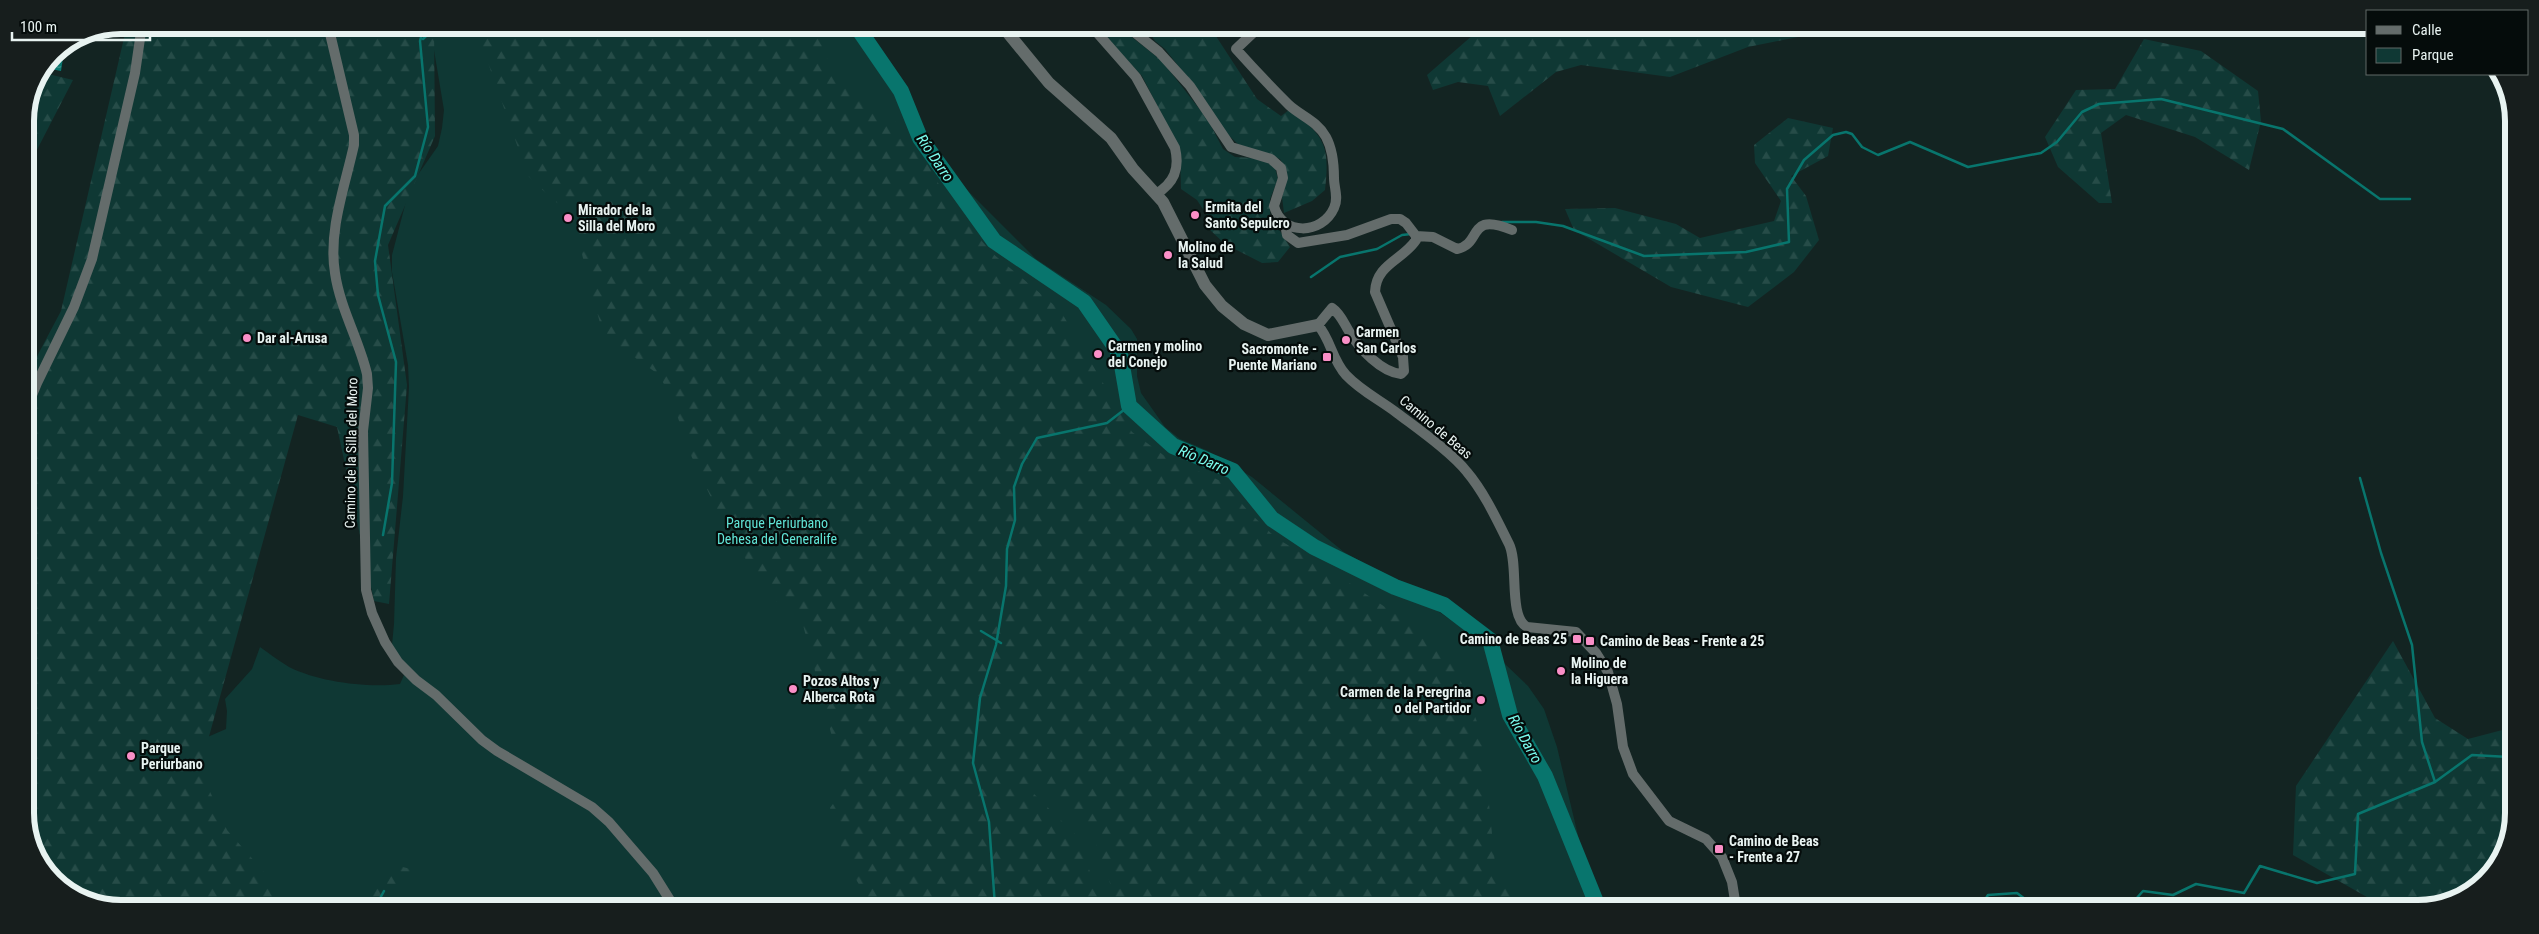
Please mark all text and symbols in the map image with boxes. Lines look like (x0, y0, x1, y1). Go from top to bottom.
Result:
scale bar (12, 10, 150, 42)
legend (2366, 10, 2529, 75)
text: 100 m (20, 18, 57, 36)
text: Calle (2412, 21, 2442, 39)
text: Parque (2412, 46, 2454, 64)
water label: Río Darro (913, 131, 957, 185)
place label: Ermita del Santo Sepulcro (1205, 199, 1290, 231)
place label: Mirador de la Silla del Moro (578, 202, 655, 234)
marker: Ermita del Santo Sepulcro (1189, 209, 1201, 221)
marker: Mirador de la Silla del Moro (562, 212, 574, 224)
place label: Molino de la Salud (1178, 239, 1234, 271)
marker: Molino de la Salud (1162, 249, 1174, 261)
place label: Carmen San Carlos (1356, 324, 1416, 356)
place label: Dar al-Arusa (257, 330, 328, 346)
marker: Dar al-Arusa (241, 332, 253, 344)
marker: Carmen San Carlos (1340, 334, 1352, 346)
place label: Carmen y molino del Conejo (1108, 338, 1202, 370)
place label: Sacromonte - Puente Mariano (1229, 341, 1317, 373)
marker: Carmen y molino del Conejo (1092, 348, 1104, 360)
marker: Sacromonte - Puente Mariano (1321, 351, 1333, 363)
street label: Camino de la Silla del Moro (342, 377, 360, 529)
street label: Camino de Beas (1397, 392, 1475, 462)
water label: Río Darro (1176, 441, 1232, 479)
park label: Parque Periurbano Dehesa del Generalife (717, 515, 838, 547)
place label: Camino de Beas 25 (1460, 631, 1567, 647)
marker: Camino de Beas 25 (1571, 633, 1583, 645)
place label: Camino de Beas - Frente a 25 (1600, 633, 1764, 649)
marker: Camino de Beas - Frente a 25 (1584, 635, 1596, 647)
place label: Molino de la Higuera (1571, 655, 1629, 687)
marker: Molino de la Higuera (1555, 665, 1567, 677)
place label: Pozos Altos y Alberca Rota (803, 673, 880, 705)
marker: Pozos Altos y Alberca Rota (787, 683, 799, 695)
place label: Carmen de la Peregrina o del Partidor (1340, 684, 1471, 716)
marker: Carmen de la Peregrina o del Partidor (1475, 694, 1487, 706)
water label: Río Darro (1504, 711, 1546, 767)
place label: Parque Periurbano (141, 740, 203, 772)
marker: Parque Periurbano (125, 750, 137, 762)
place label: Camino de Beas - Frente a 27 (1729, 833, 1819, 865)
marker: Camino de Beas - Frente a 27 (1713, 843, 1725, 855)

